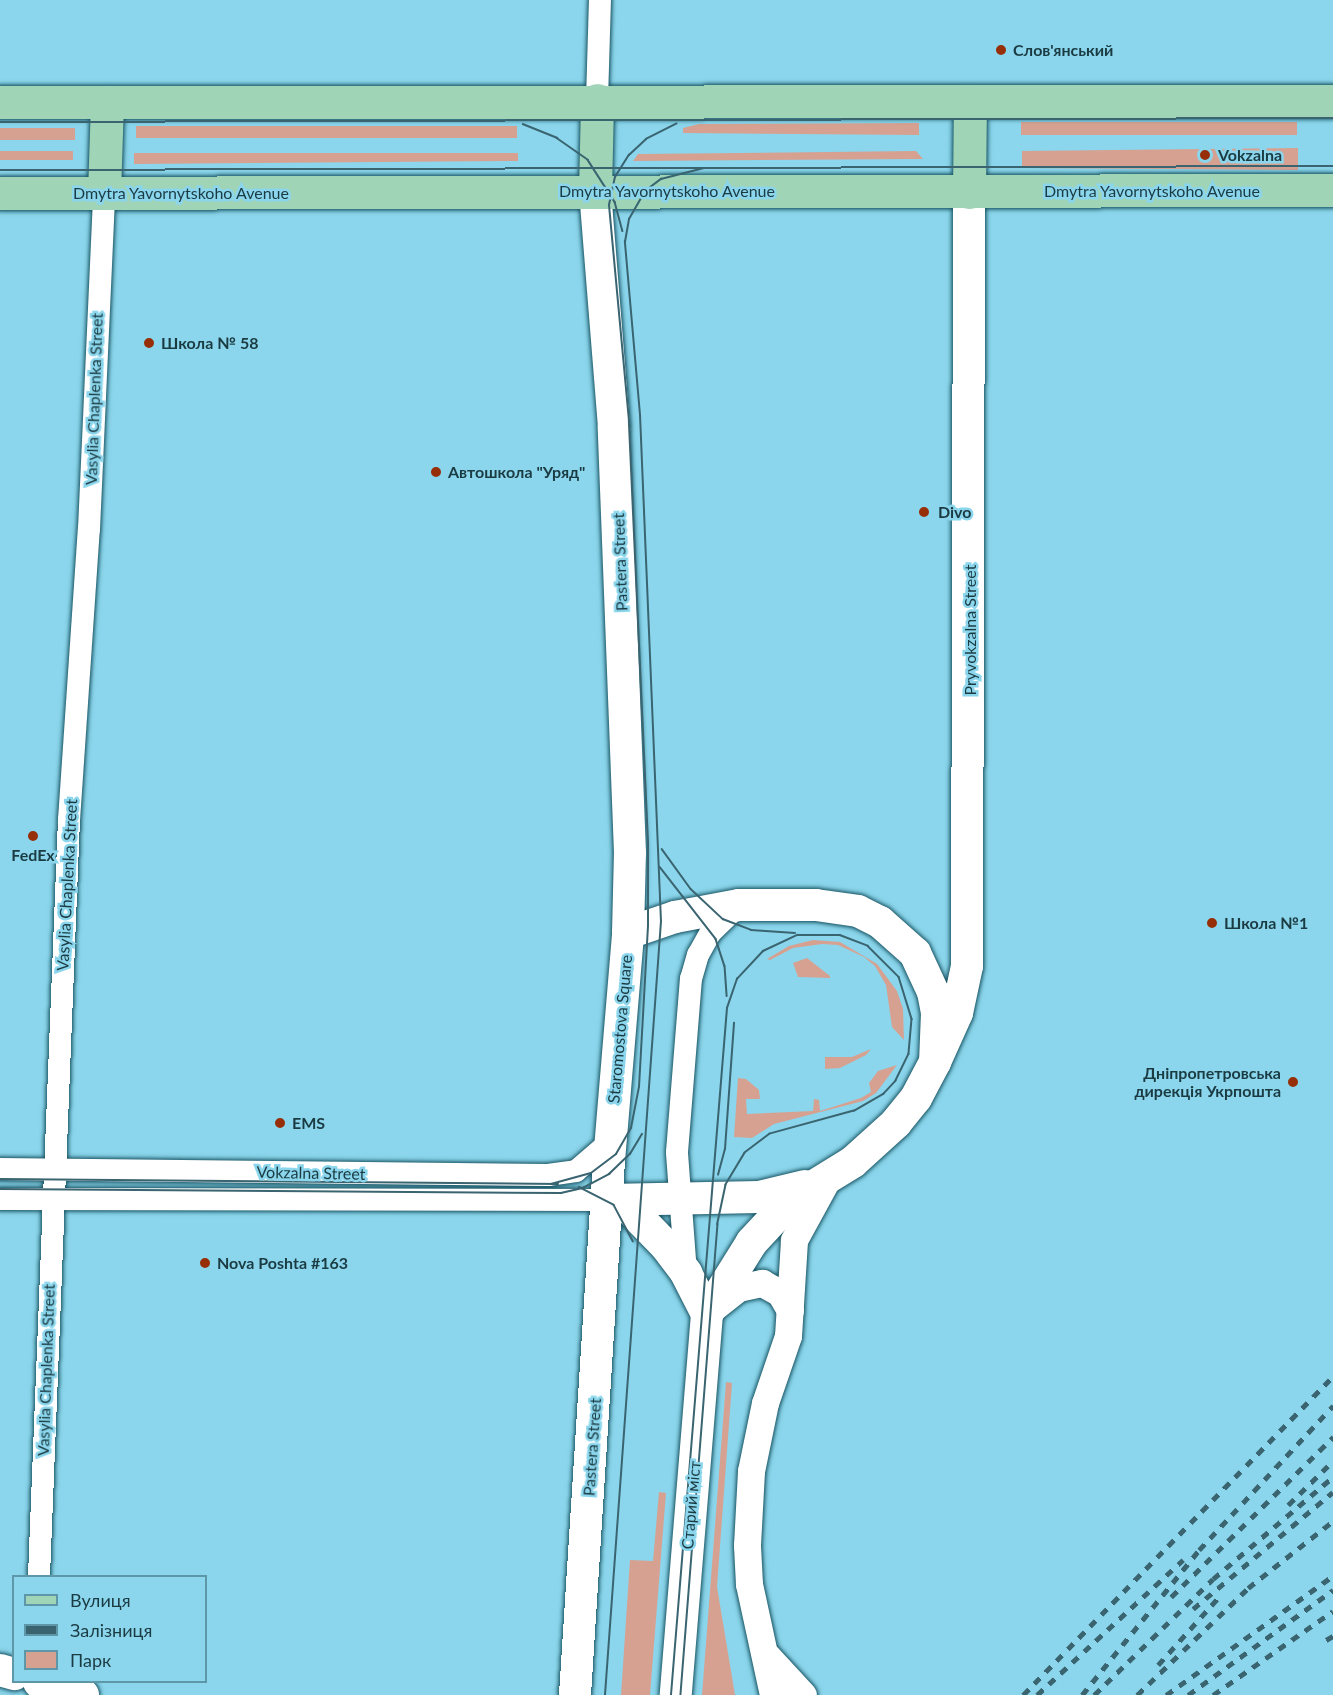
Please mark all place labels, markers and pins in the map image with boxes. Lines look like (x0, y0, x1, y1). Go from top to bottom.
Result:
place label: Слов'янський (1013, 40, 1113, 60)
marker: Слов'янський (994, 43, 1008, 57)
place label: Vokzalna (1218, 145, 1282, 165)
marker: Vokzalna (1196, 146, 1214, 164)
place label: Школа № 58 (161, 333, 258, 353)
marker: Школа № 58 (142, 336, 156, 350)
place label: Автошкола "Уряд" (448, 462, 585, 482)
marker: Автошкола "Уряд" (429, 465, 443, 479)
place label: Divo (938, 502, 971, 522)
marker: Divo (915, 503, 933, 521)
marker: FedEx (26, 829, 40, 843)
place label: FedEx (11, 845, 55, 865)
place label: Школа №1 (1224, 913, 1308, 933)
marker: Школа №1 (1205, 916, 1219, 930)
place label: Дніпропетровська дирекція Укрпошта (1134, 1063, 1281, 1101)
marker: Дніпропетровська дирекція Укрпошта (1286, 1075, 1300, 1089)
place label: EMS (292, 1113, 325, 1133)
marker: EMS (273, 1116, 287, 1130)
place label: Nova Poshta #163 (217, 1253, 348, 1273)
marker: Nova Poshta #163 (198, 1256, 212, 1270)

